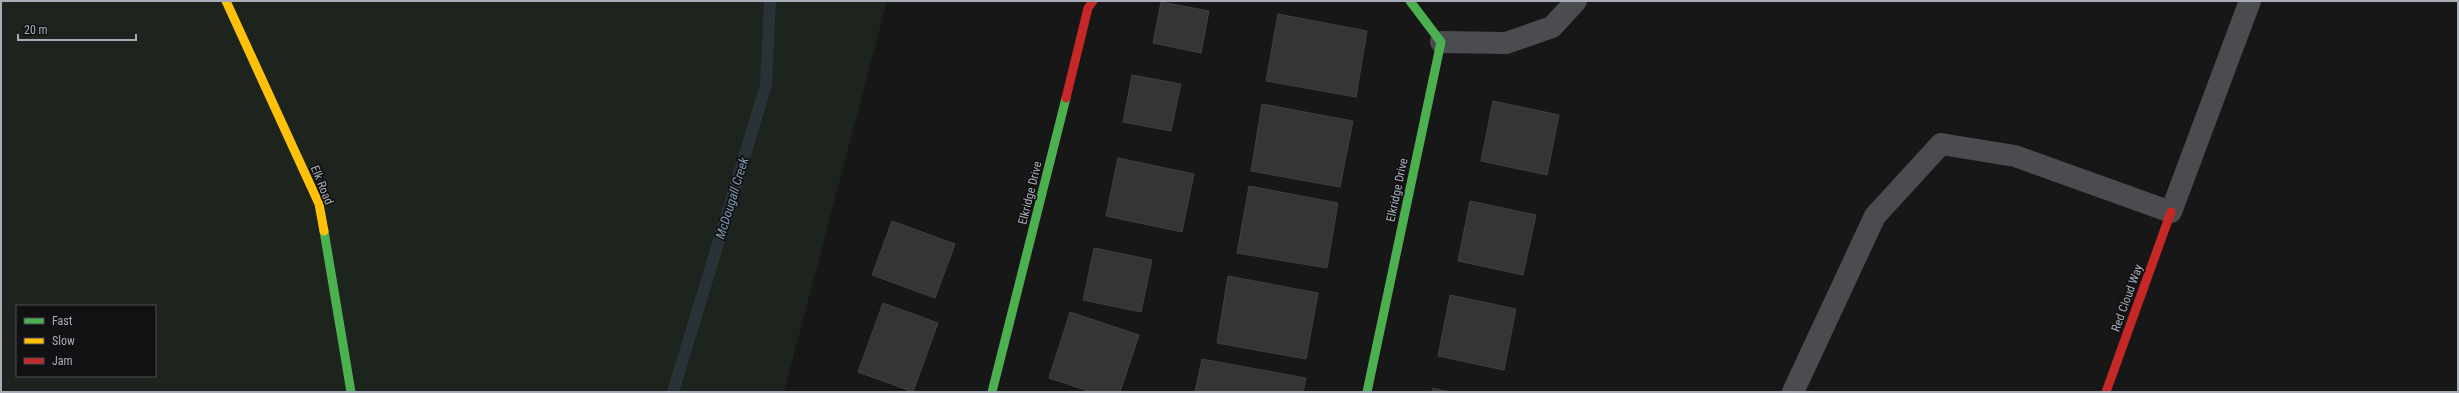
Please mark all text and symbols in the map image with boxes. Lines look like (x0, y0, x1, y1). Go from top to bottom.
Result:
scale bar (18, 16, 136, 42)
text: 20 m (24, 23, 48, 37)
water label: McDougall Creek (712, 155, 752, 241)
street label: Elkridge Drive (1383, 157, 1411, 223)
street label: Elkridge Drive (1015, 160, 1045, 226)
street label: Elk Road (308, 163, 336, 207)
street label: Red Cloud Way (2108, 263, 2146, 333)
legend (16, 305, 156, 377)
text: Fast (52, 314, 73, 328)
text: Slow (52, 334, 75, 348)
text: Jam (52, 354, 73, 368)

